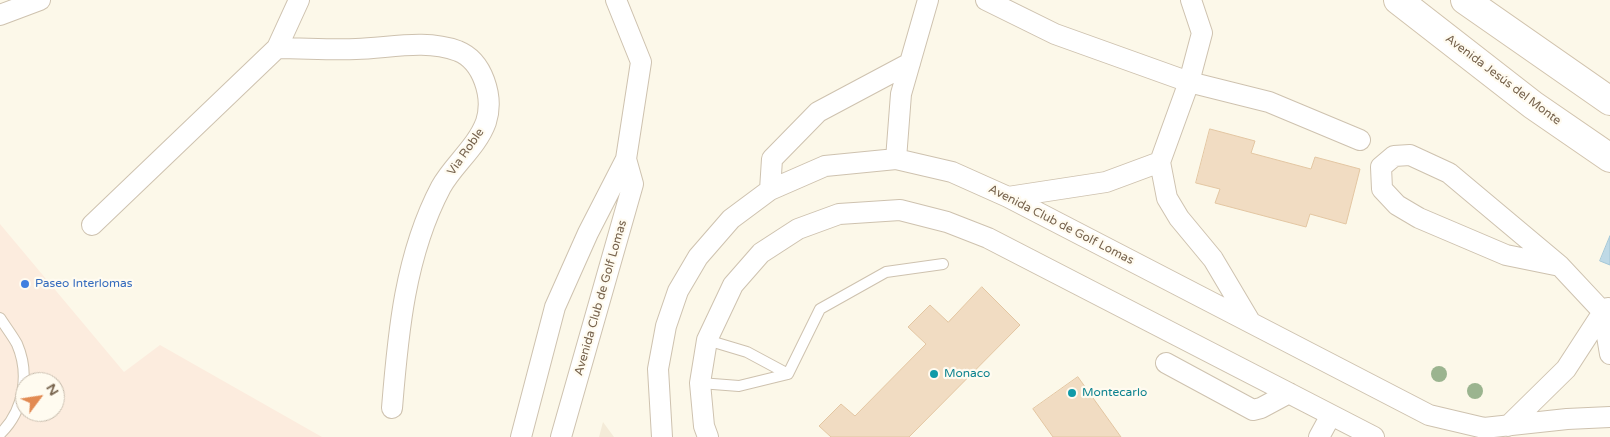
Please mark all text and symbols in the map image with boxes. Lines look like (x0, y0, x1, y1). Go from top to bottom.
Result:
street label: Avenida Jesús del Monte (1442, 32, 1564, 128)
street label: Via Roble (445, 126, 487, 178)
street label: Avenida Club de Golf Lomas (986, 182, 1136, 268)
street label: Avenida Club de Golf Lomas (572, 219, 630, 377)
place label: Paseo Interlomas (35, 277, 133, 291)
marker: Paseo Interlomas (19, 278, 31, 290)
place label: Monaco (944, 367, 990, 381)
marker: Monaco (928, 368, 940, 380)
north arrow (15, 372, 65, 422)
text: N (42, 380, 63, 399)
place label: Montecarlo (1082, 386, 1147, 400)
marker: Montecarlo (1066, 387, 1078, 399)

